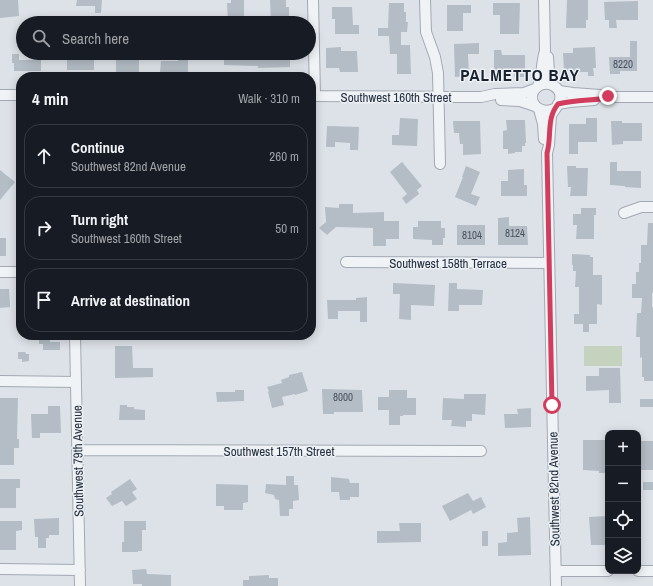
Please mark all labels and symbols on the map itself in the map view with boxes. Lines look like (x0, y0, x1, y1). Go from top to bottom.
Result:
house number: 8220 (613, 57, 633, 71)
district label: PALMETTO BAY (460, 63, 580, 86)
route end (599, 87, 617, 105)
street label: Southwest 160th Street (341, 89, 451, 106)
house number: 8124 (505, 226, 525, 240)
house number: 8104 (462, 228, 482, 242)
street label: Southwest 158th Terrace (389, 255, 507, 272)
house number: 8000 (333, 390, 353, 404)
route start (543, 396, 561, 414)
street label: Southwest 79th Avenue (69, 405, 87, 517)
street label: Southwest 82nd Avenue (544, 431, 564, 547)
street label: Southwest 157th Street (224, 443, 334, 460)

